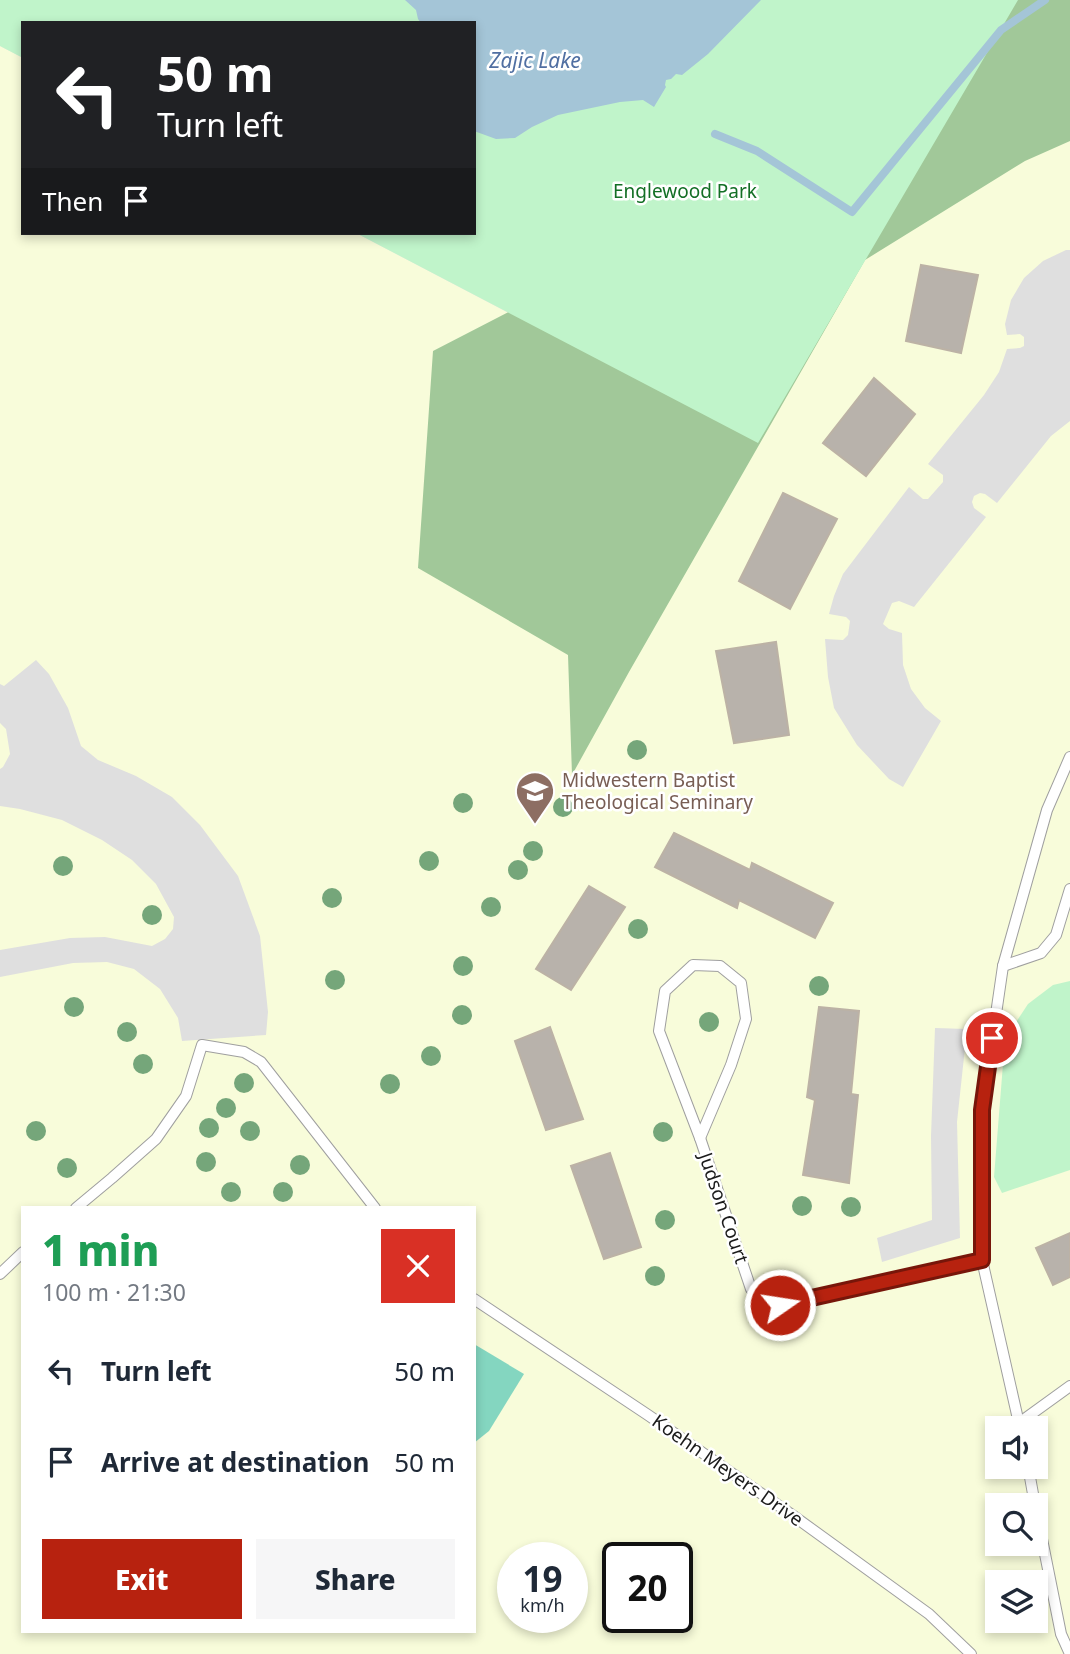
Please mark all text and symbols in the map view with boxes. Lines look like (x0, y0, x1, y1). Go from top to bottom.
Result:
text: 50 m (157, 40, 274, 106)
water label: Zajic Lake (488, 46, 581, 74)
icon: left (42, 49, 133, 140)
text: Turn left (157, 103, 283, 146)
park label: Englewood Park (613, 178, 757, 204)
icon: arrive (117, 182, 155, 220)
text: Then (42, 183, 103, 219)
place label: Midwestern Baptist Theological Seminary (562, 767, 753, 815)
school or university icon: Midwestern Baptist Theological Seminary (514, 770, 556, 825)
pin (962, 1008, 1022, 1068)
icon: arrive (973, 1019, 1011, 1057)
street label: Judson Court (692, 1147, 755, 1267)
text: 1 min (42, 1221, 159, 1278)
button: close (381, 1229, 455, 1303)
position arrow (743, 1268, 817, 1342)
text: 100 m · 21:30 (42, 1276, 186, 1308)
icon: left (42, 1352, 80, 1390)
text: Turn left (101, 1353, 212, 1389)
text: 50 m (394, 1353, 455, 1389)
street label: Koehn Meyers Drive (647, 1408, 809, 1532)
map controls (985, 1416, 1048, 1633)
button: sound (985, 1416, 1048, 1479)
icon: arrive (42, 1443, 80, 1481)
text: Arrive at destination (101, 1444, 370, 1480)
text: 50 m (394, 1444, 455, 1480)
button: search (985, 1493, 1048, 1556)
button: Exit (42, 1539, 242, 1619)
button: Share (256, 1539, 455, 1619)
speed limit sign: 20 (602, 1542, 693, 1633)
text: 19 (522, 1555, 563, 1602)
button: layers (985, 1570, 1048, 1633)
text: km/h (520, 1593, 565, 1617)

